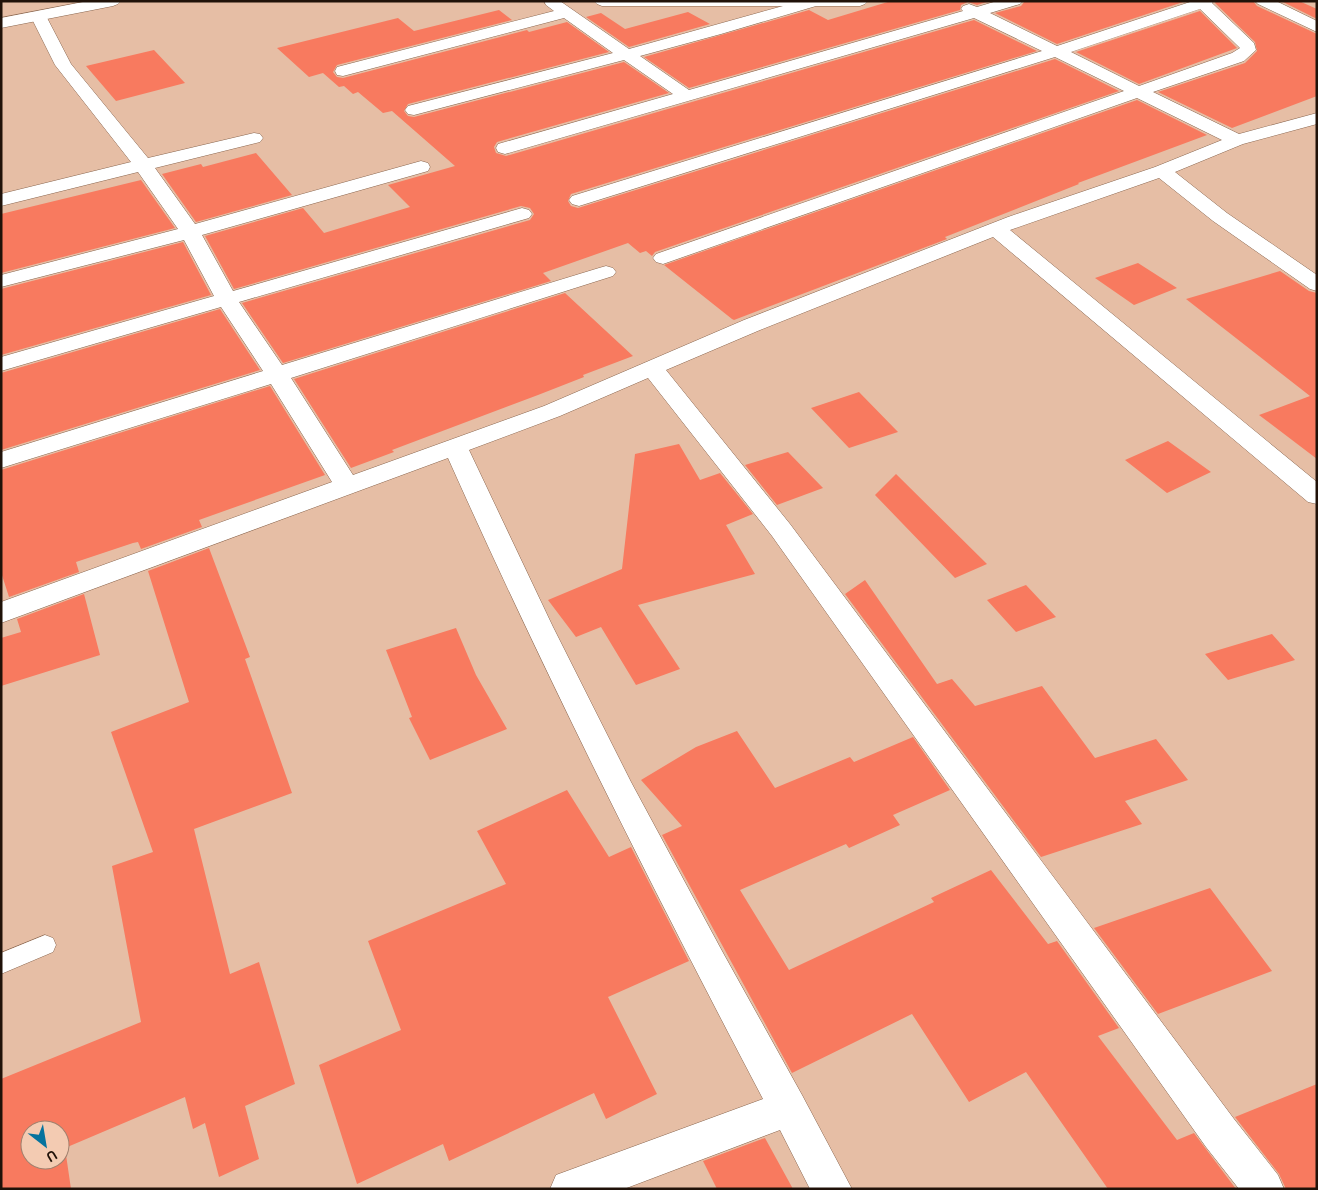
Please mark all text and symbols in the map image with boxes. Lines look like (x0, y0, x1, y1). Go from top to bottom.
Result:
north arrow (20, 1120, 70, 1170)
text: U (42, 1145, 60, 1165)

